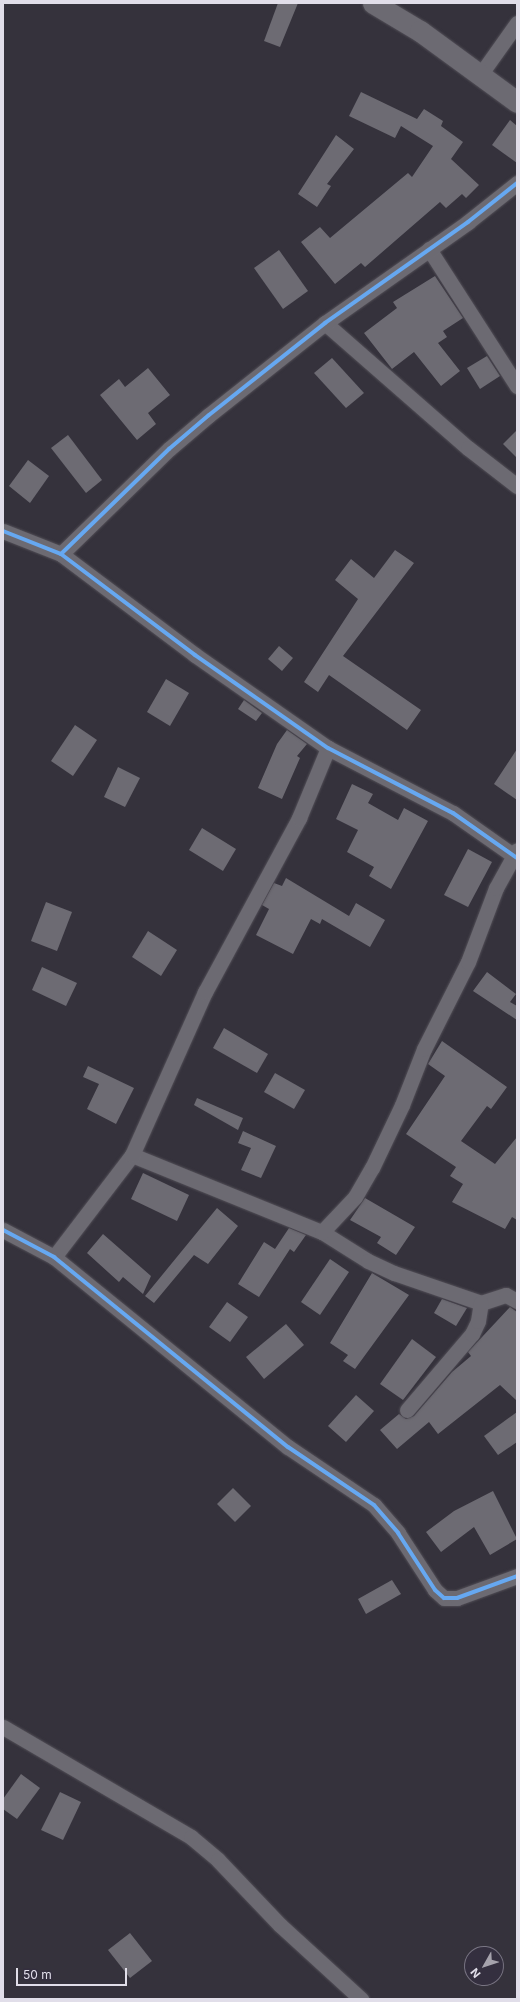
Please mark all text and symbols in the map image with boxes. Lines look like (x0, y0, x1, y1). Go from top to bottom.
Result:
north arrow (464, 1946, 504, 1986)
scale bar (18, 1960, 129, 1986)
text: N (467, 1965, 484, 1981)
text: 50 m (23, 1967, 52, 1982)

